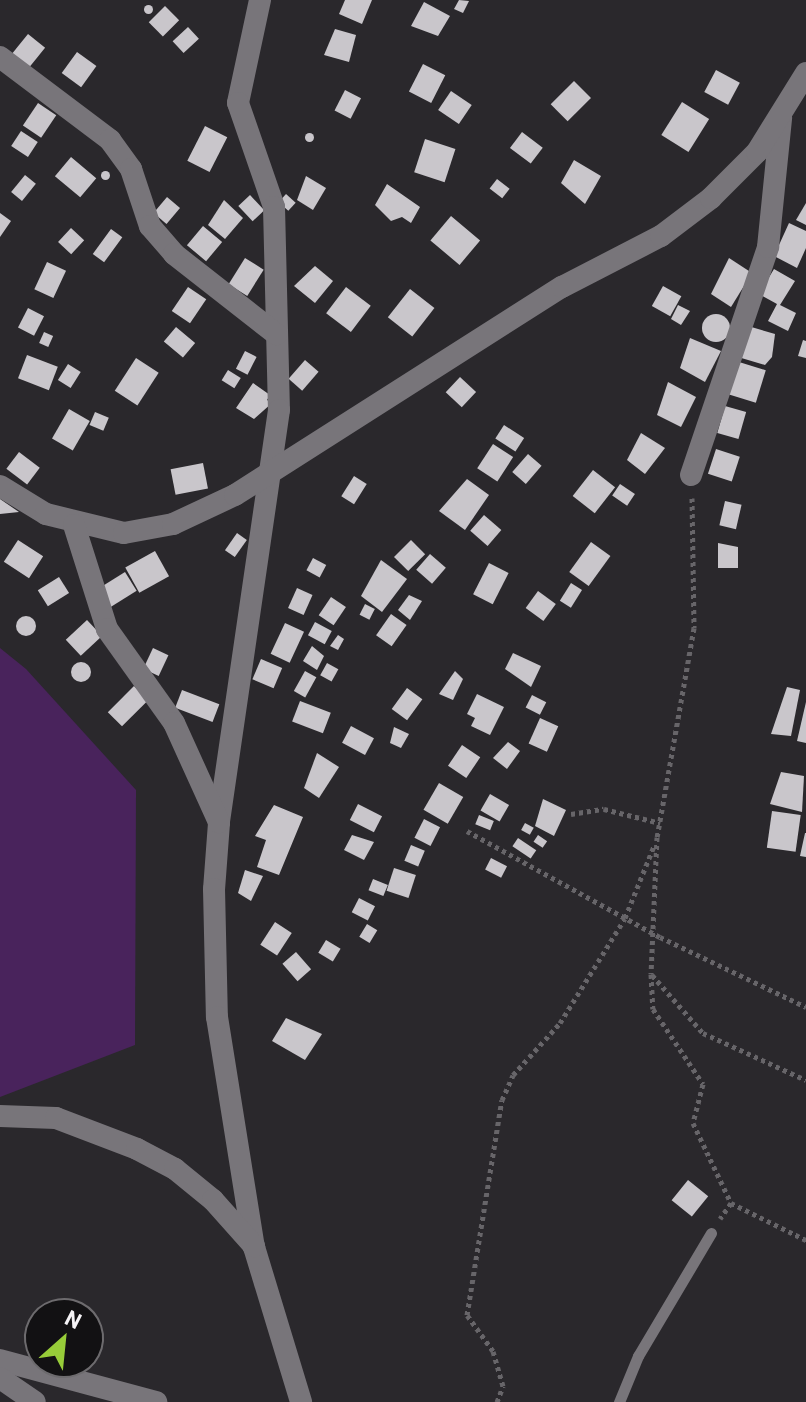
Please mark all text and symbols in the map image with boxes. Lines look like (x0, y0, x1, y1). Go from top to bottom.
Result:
north arrow (24, 1298, 104, 1378)
text: N (62, 1303, 86, 1333)

